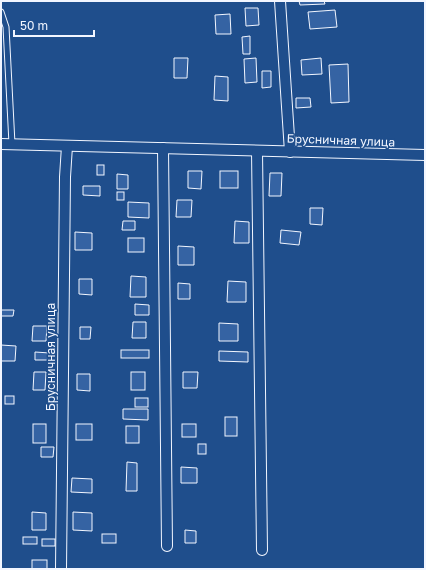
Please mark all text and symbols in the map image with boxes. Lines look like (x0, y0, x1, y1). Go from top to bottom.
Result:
scale bar (14, 12, 94, 38)
text: 50 m (20, 18, 48, 33)
street label: Брусничная улица (286, 131, 396, 149)
street label: Брусничная улица (43, 303, 58, 411)

